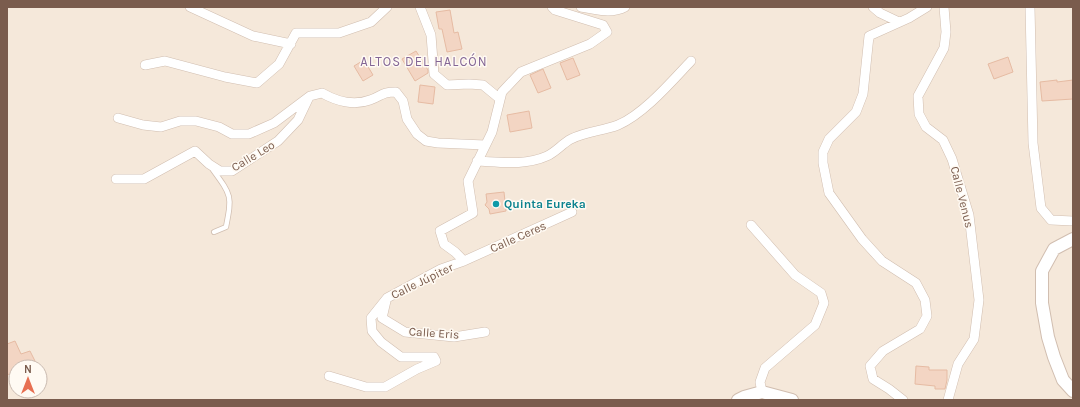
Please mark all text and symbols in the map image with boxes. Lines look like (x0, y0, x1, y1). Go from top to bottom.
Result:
district label: ALTOS DEL HALCÓN (360, 53, 488, 69)
street label: Calle Leo (229, 138, 277, 174)
street label: Calle Venus (948, 165, 976, 229)
place label: Quinta Eureka (504, 197, 586, 211)
marker: Quinta Eureka (491, 199, 501, 209)
street label: Calle Ceres (488, 218, 548, 256)
street label: Calle Júpiter (389, 260, 456, 302)
street label: Calle Eris (408, 324, 460, 342)
north arrow (8, 359, 48, 399)
text: N (24, 363, 32, 376)

